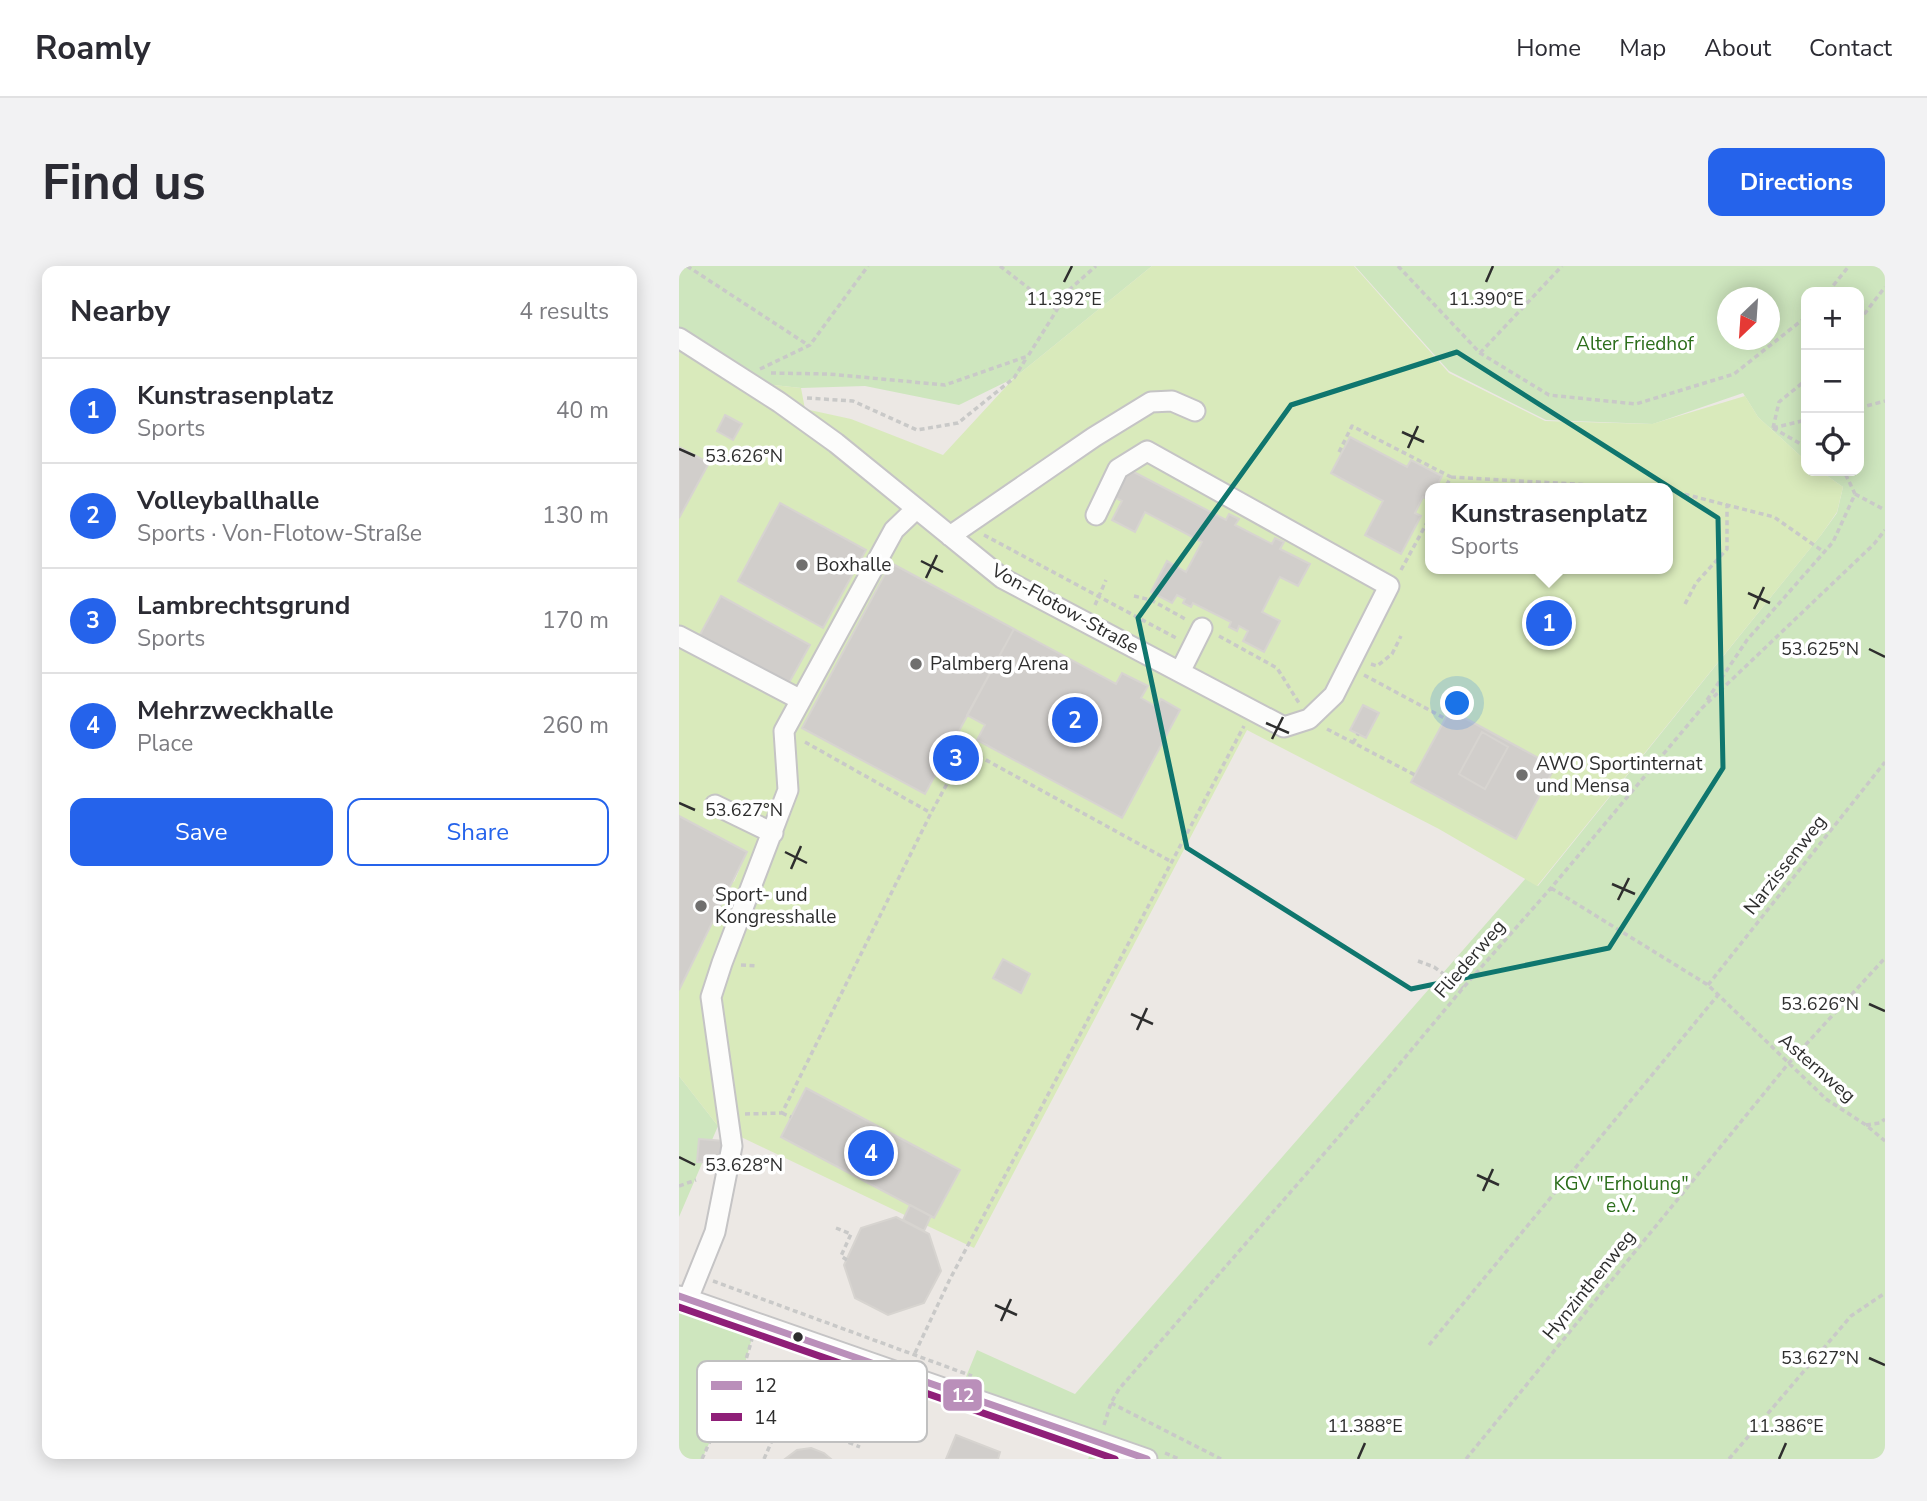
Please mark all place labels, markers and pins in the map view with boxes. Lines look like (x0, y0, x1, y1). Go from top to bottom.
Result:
place label: Boxhalle (816, 552, 891, 578)
marker: Boxhalle (794, 557, 810, 573)
pin: 1 (1526, 597, 1572, 649)
place label: Palmberg Arena (930, 651, 1069, 677)
marker: Palmberg Arena (908, 656, 924, 672)
pin: 2 (1052, 694, 1098, 746)
pin: 3 (933, 732, 979, 784)
place label: AWO Sportinternat und Mensa (1536, 751, 1703, 799)
marker: AWO Sportinternat und Mensa (1514, 767, 1530, 783)
place label: Sport- und Kongresshalle (715, 882, 836, 930)
marker: Sport- und Kongresshalle (693, 898, 709, 914)
pin: 4 (848, 1127, 894, 1179)
unlabelled marker (791, 1330, 805, 1344)

